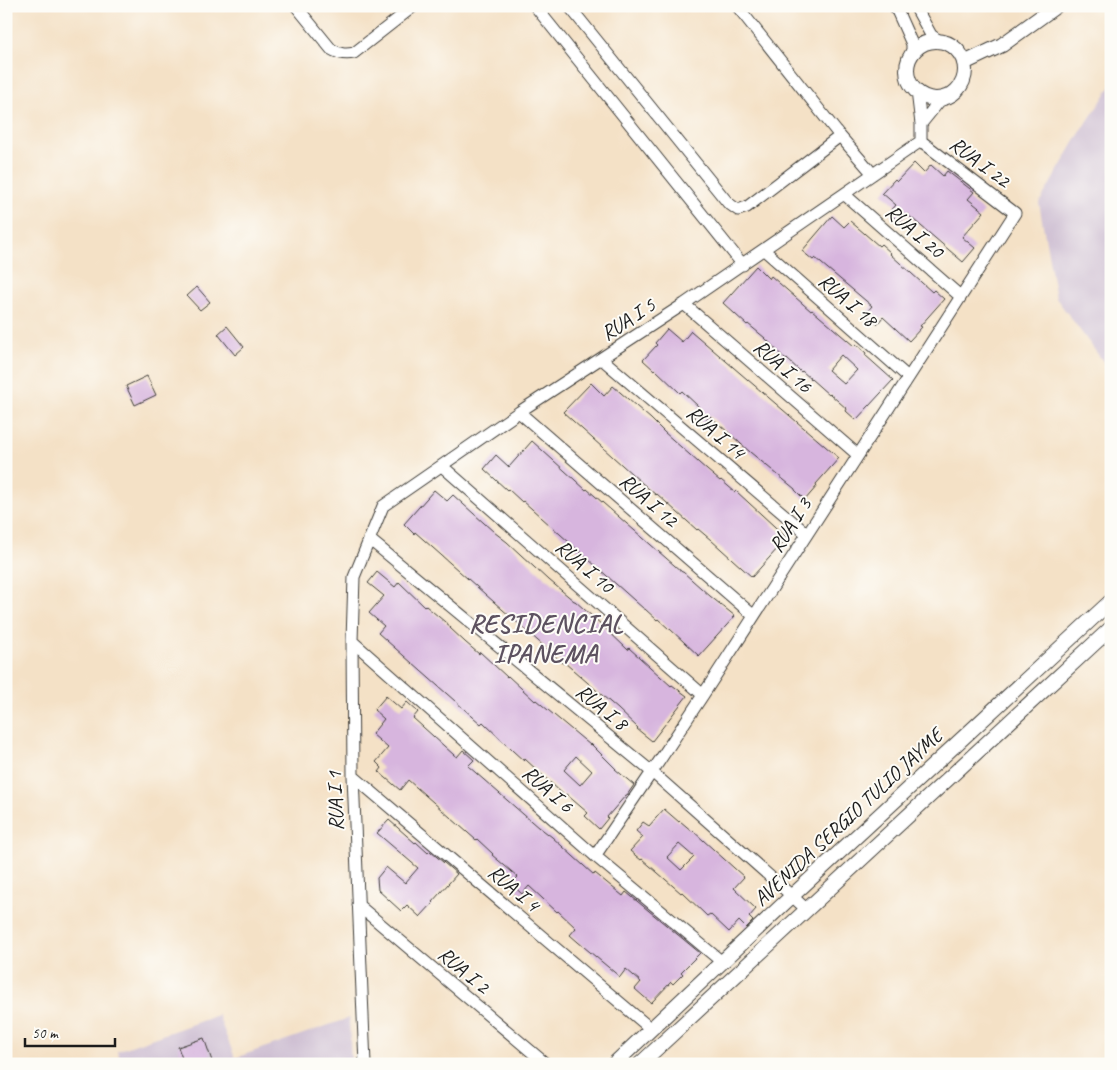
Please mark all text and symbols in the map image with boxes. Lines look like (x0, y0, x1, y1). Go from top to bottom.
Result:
street label: RUA I 22 (945, 131, 1017, 194)
street label: RUA I 20 (880, 199, 951, 264)
street label: RUA I 18 (813, 268, 884, 334)
street label: RUA I 5 (596, 291, 661, 346)
street label: RUA I 16 (748, 334, 818, 399)
street label: RUA I 14 (681, 400, 752, 466)
street label: RUA I 12 (614, 468, 685, 533)
street label: RUA I 3 (763, 492, 818, 557)
street label: RUA I 10 (550, 534, 621, 599)
district label: RESIDENCIAL IPANEMA (469, 607, 624, 670)
street label: RUA I 8 (571, 678, 635, 737)
street label: AVENIDA SERGIO TULIO JAYME (748, 721, 950, 912)
street label: RUA I 6 (517, 760, 579, 819)
street label: RUA I 1 (321, 769, 349, 831)
street label: RUA I 4 (483, 859, 547, 919)
street label: RUA I 2 (433, 941, 496, 1000)
scale bar (25, 1015, 115, 1047)
text: 50 m (32, 1024, 59, 1043)

